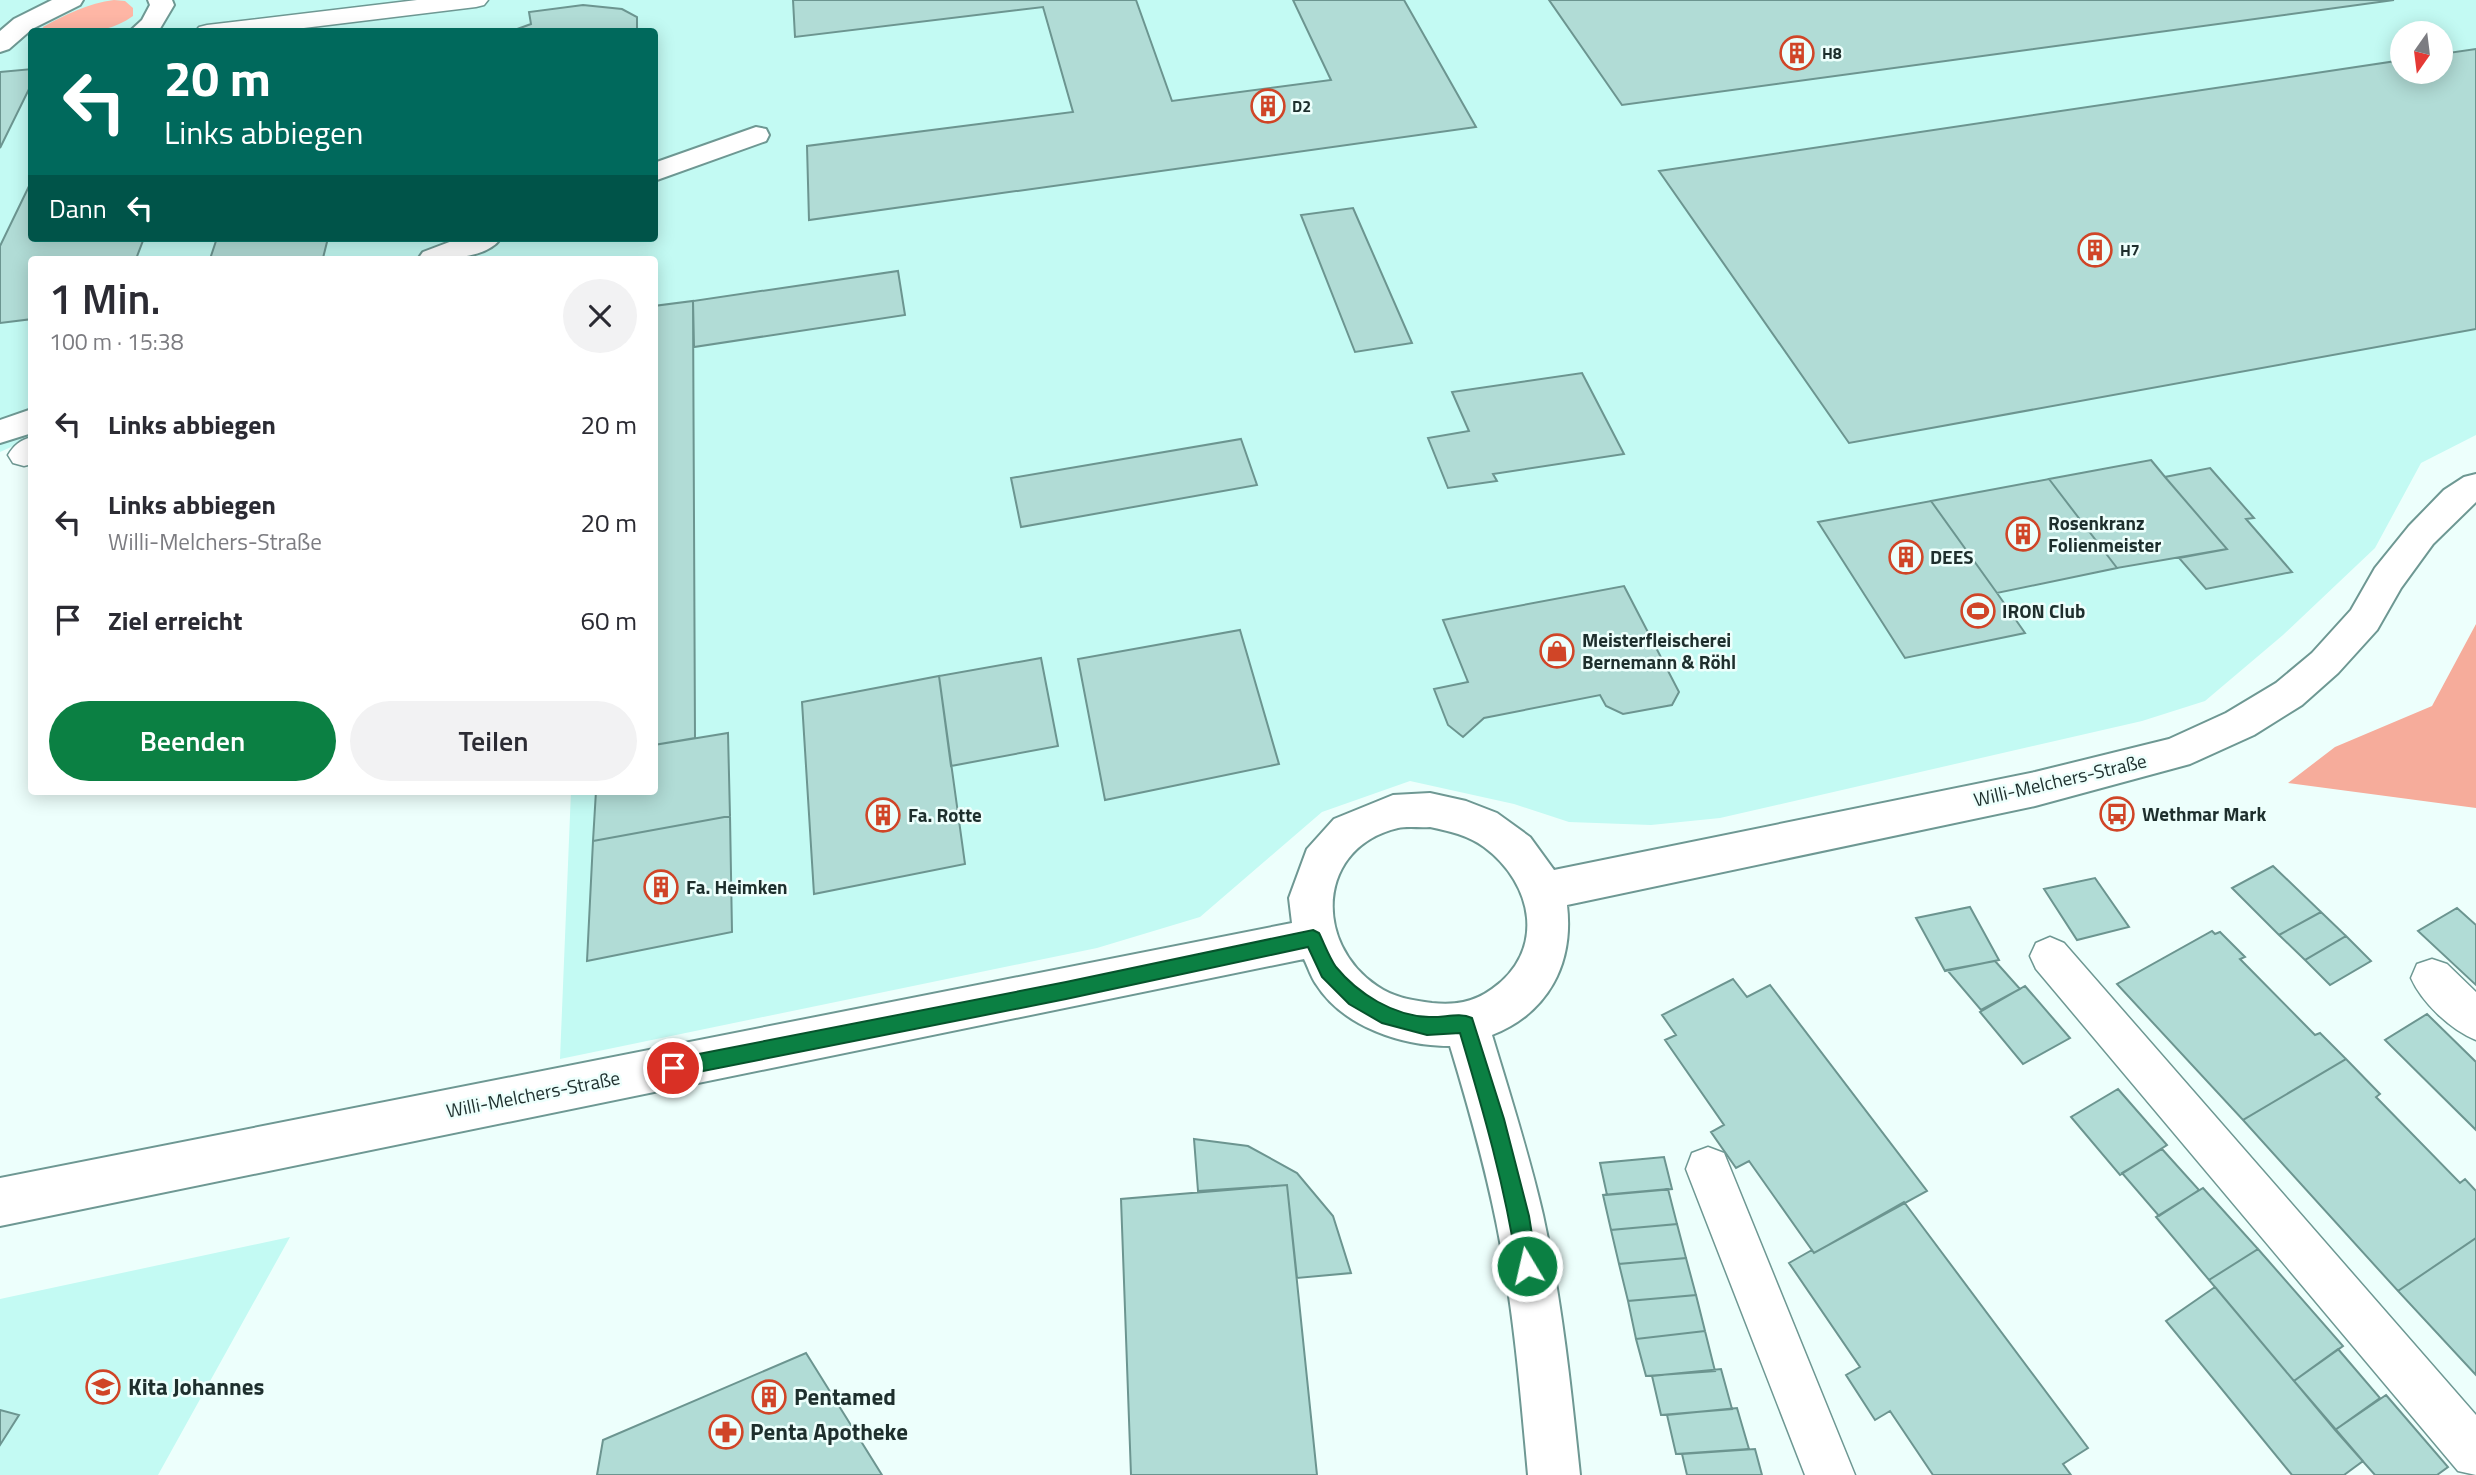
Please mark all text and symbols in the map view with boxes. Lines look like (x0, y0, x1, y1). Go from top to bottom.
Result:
north arrow (2390, 21, 2454, 84)
map controls (2390, 21, 2453, 84)
building icon: H8 (1778, 34, 1816, 72)
text: 20 m (164, 40, 271, 115)
place label: H8 (1822, 41, 1842, 65)
icon: left (49, 56, 140, 147)
building icon: D2 (1249, 87, 1287, 125)
place label: D2 (1292, 94, 1311, 118)
text: Links abbiegen (164, 108, 363, 156)
text: Dann (49, 189, 107, 228)
icon: left (121, 189, 159, 227)
building icon: H7 (2076, 231, 2114, 269)
place label: H7 (2120, 238, 2140, 262)
text: 1 Min. (49, 266, 161, 330)
button: close (563, 279, 637, 353)
text: 100 m · 15:38 (49, 324, 184, 359)
icon: left (49, 405, 87, 443)
text: Links abbiegen (108, 405, 276, 444)
text: 20 m (580, 405, 637, 444)
text: Links abbiegen (108, 485, 276, 524)
icon: left (49, 503, 87, 541)
text: 20 m (580, 503, 637, 542)
place label: Rosenkranz Folienmeister (2048, 508, 2161, 559)
building icon: Rosenkranz Folienmeister (2004, 515, 2042, 553)
text: Willi-Melchers-Straße (108, 524, 322, 559)
building icon: DEES (1887, 538, 1925, 576)
place label: DEES (1930, 542, 1974, 571)
sports icon: IRON Club (1959, 592, 1997, 630)
place label: IRON Club (2002, 596, 2085, 625)
icon: arrive (49, 601, 87, 639)
text: Ziel erreicht (108, 601, 243, 640)
text: 60 m (580, 601, 637, 640)
place label: Meisterfleischerei Bernemann & Röhl (1582, 625, 1736, 676)
shop icon: Meisterfleischerei Bernemann & Röhl (1538, 632, 1576, 670)
button: Beenden (49, 701, 336, 781)
button: Teilen (350, 701, 637, 781)
street label: Willi-Melchers-Straße (1971, 746, 2149, 814)
bus stop icon: Wethmar Mark (2098, 795, 2136, 833)
building icon: Fa. Rotte (864, 796, 902, 834)
place label: Wethmar Mark (2142, 799, 2266, 828)
place label: Fa. Rotte (908, 800, 982, 829)
building icon: Fa. Heimken (642, 868, 680, 906)
place label: Fa. Heimken (686, 872, 788, 901)
pin (643, 1038, 703, 1098)
icon: arrive (654, 1049, 692, 1087)
street label: Willi-Melchers-Straße (443, 1062, 622, 1125)
position arrow (1490, 1229, 1564, 1303)
school or university icon: Kita Johannes (84, 1368, 122, 1406)
place label: Kita Johannes (128, 1369, 264, 1404)
building icon: Pentamed (750, 1378, 788, 1416)
place label: Pentamed (794, 1379, 896, 1414)
pharmacy icon: Penta Apotheke (707, 1413, 745, 1451)
place label: Penta Apotheke (750, 1414, 908, 1449)

